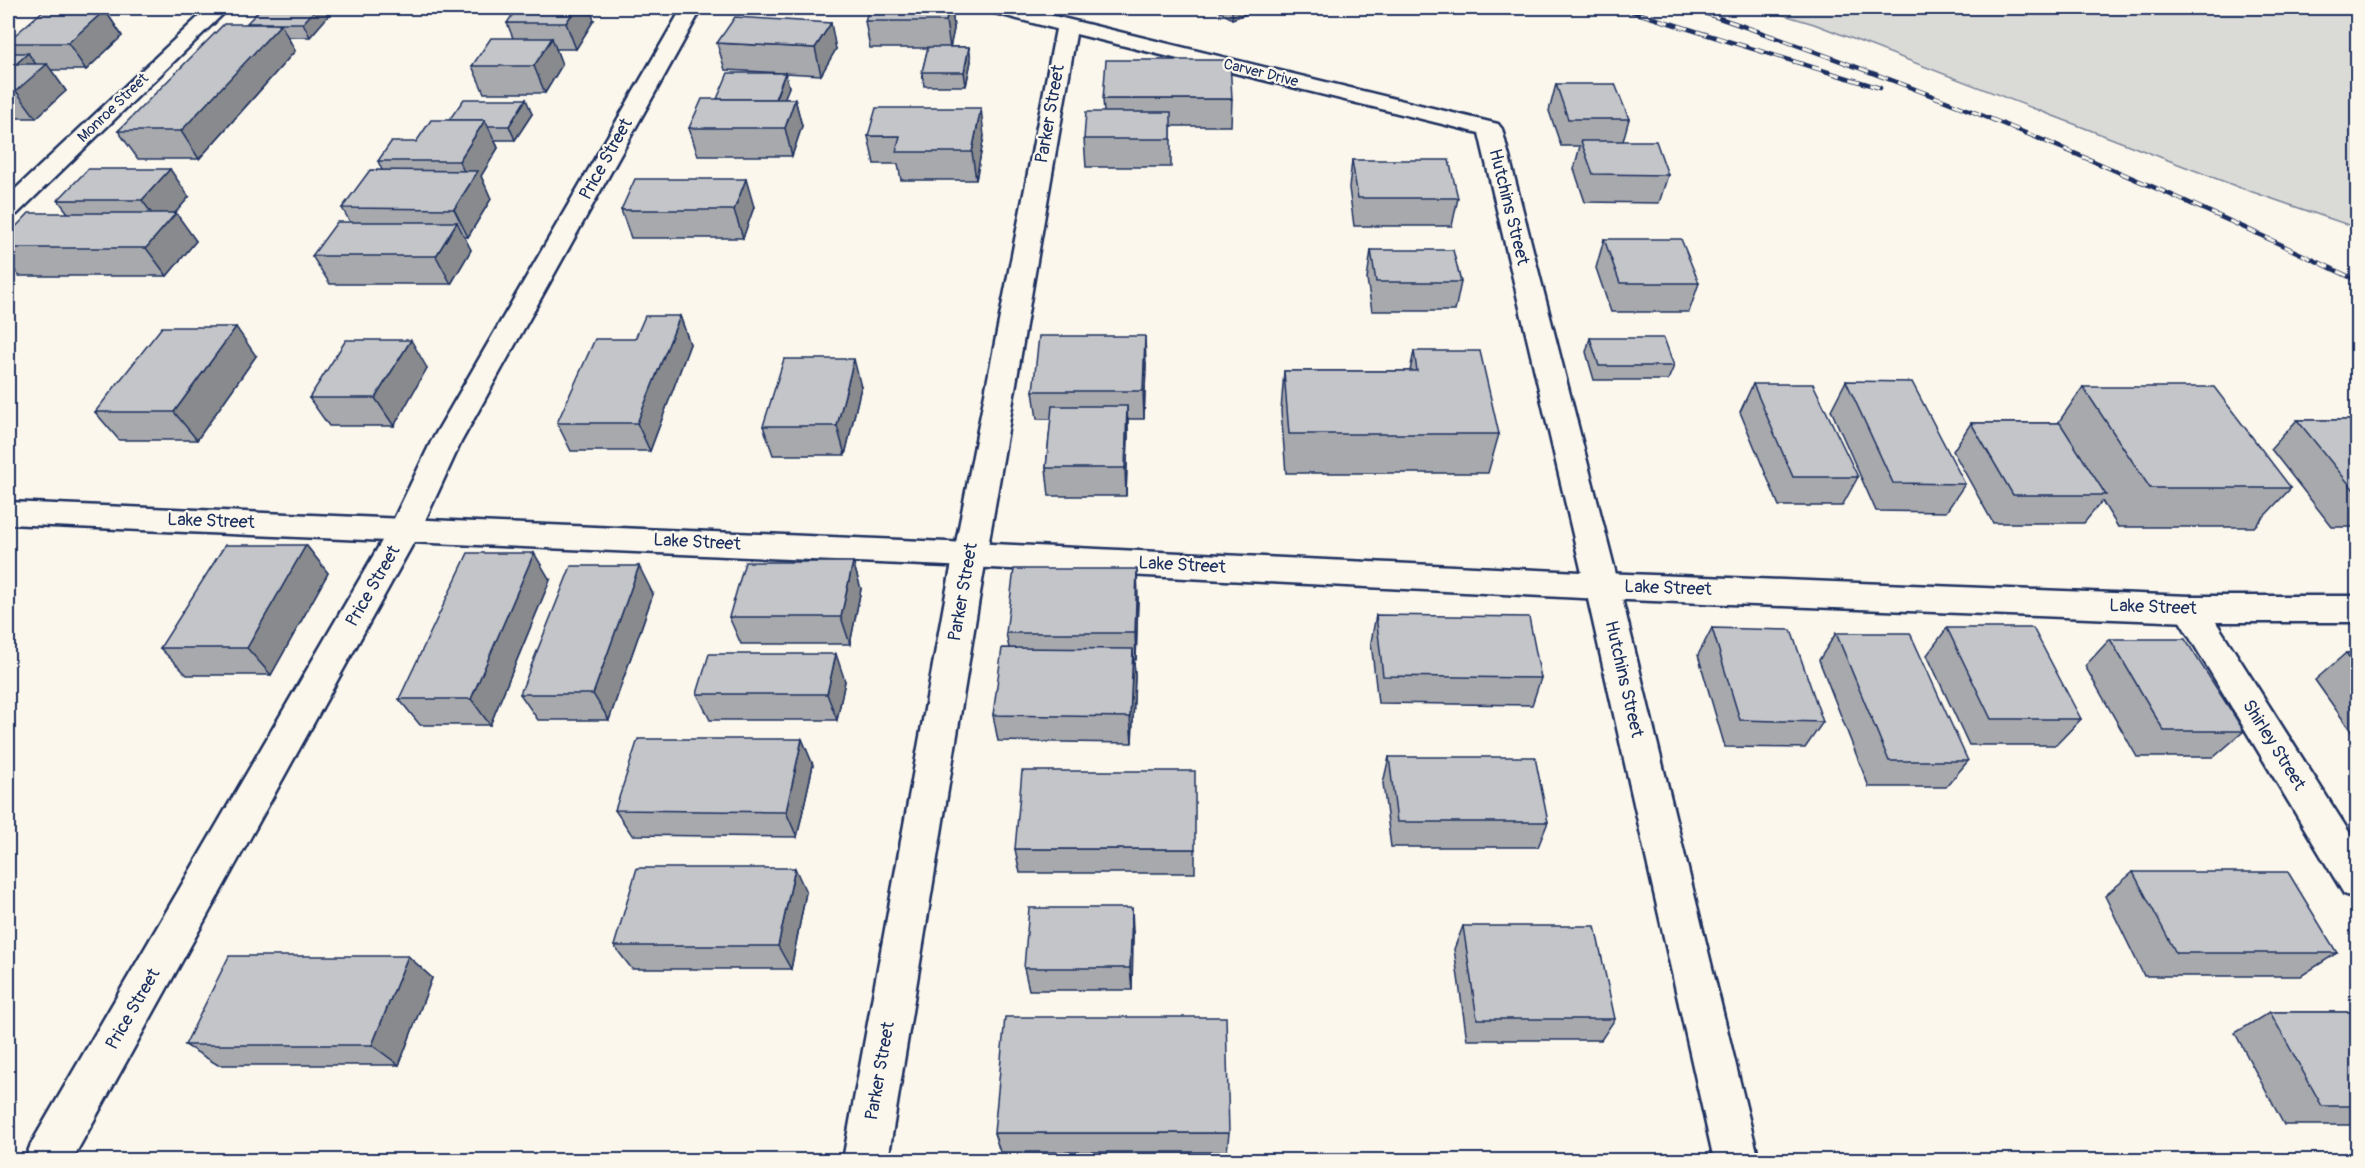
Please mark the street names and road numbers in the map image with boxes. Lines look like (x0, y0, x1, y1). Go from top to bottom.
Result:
street label: Carver Drive (1222, 55, 1301, 92)
street label: Parker Street (1030, 62, 1070, 165)
street label: Monroe Street (73, 69, 153, 147)
street label: Price Street (574, 113, 638, 204)
street label: Hutchins Street (1483, 146, 1535, 268)
street label: Lake Street (167, 508, 256, 534)
street label: Lake Street (653, 528, 742, 556)
street label: Parker Street (943, 540, 983, 643)
street label: Price Street (341, 541, 406, 631)
street label: Lake Street (1138, 551, 1227, 579)
street label: Lake Street (1624, 575, 1713, 601)
street label: Lake Street (2109, 594, 2198, 620)
street label: Hutchins Street (1599, 618, 1649, 740)
street label: Shirley Street (2237, 696, 2311, 795)
street label: Price Street (101, 964, 166, 1054)
street label: Parker Street (860, 1019, 900, 1122)

